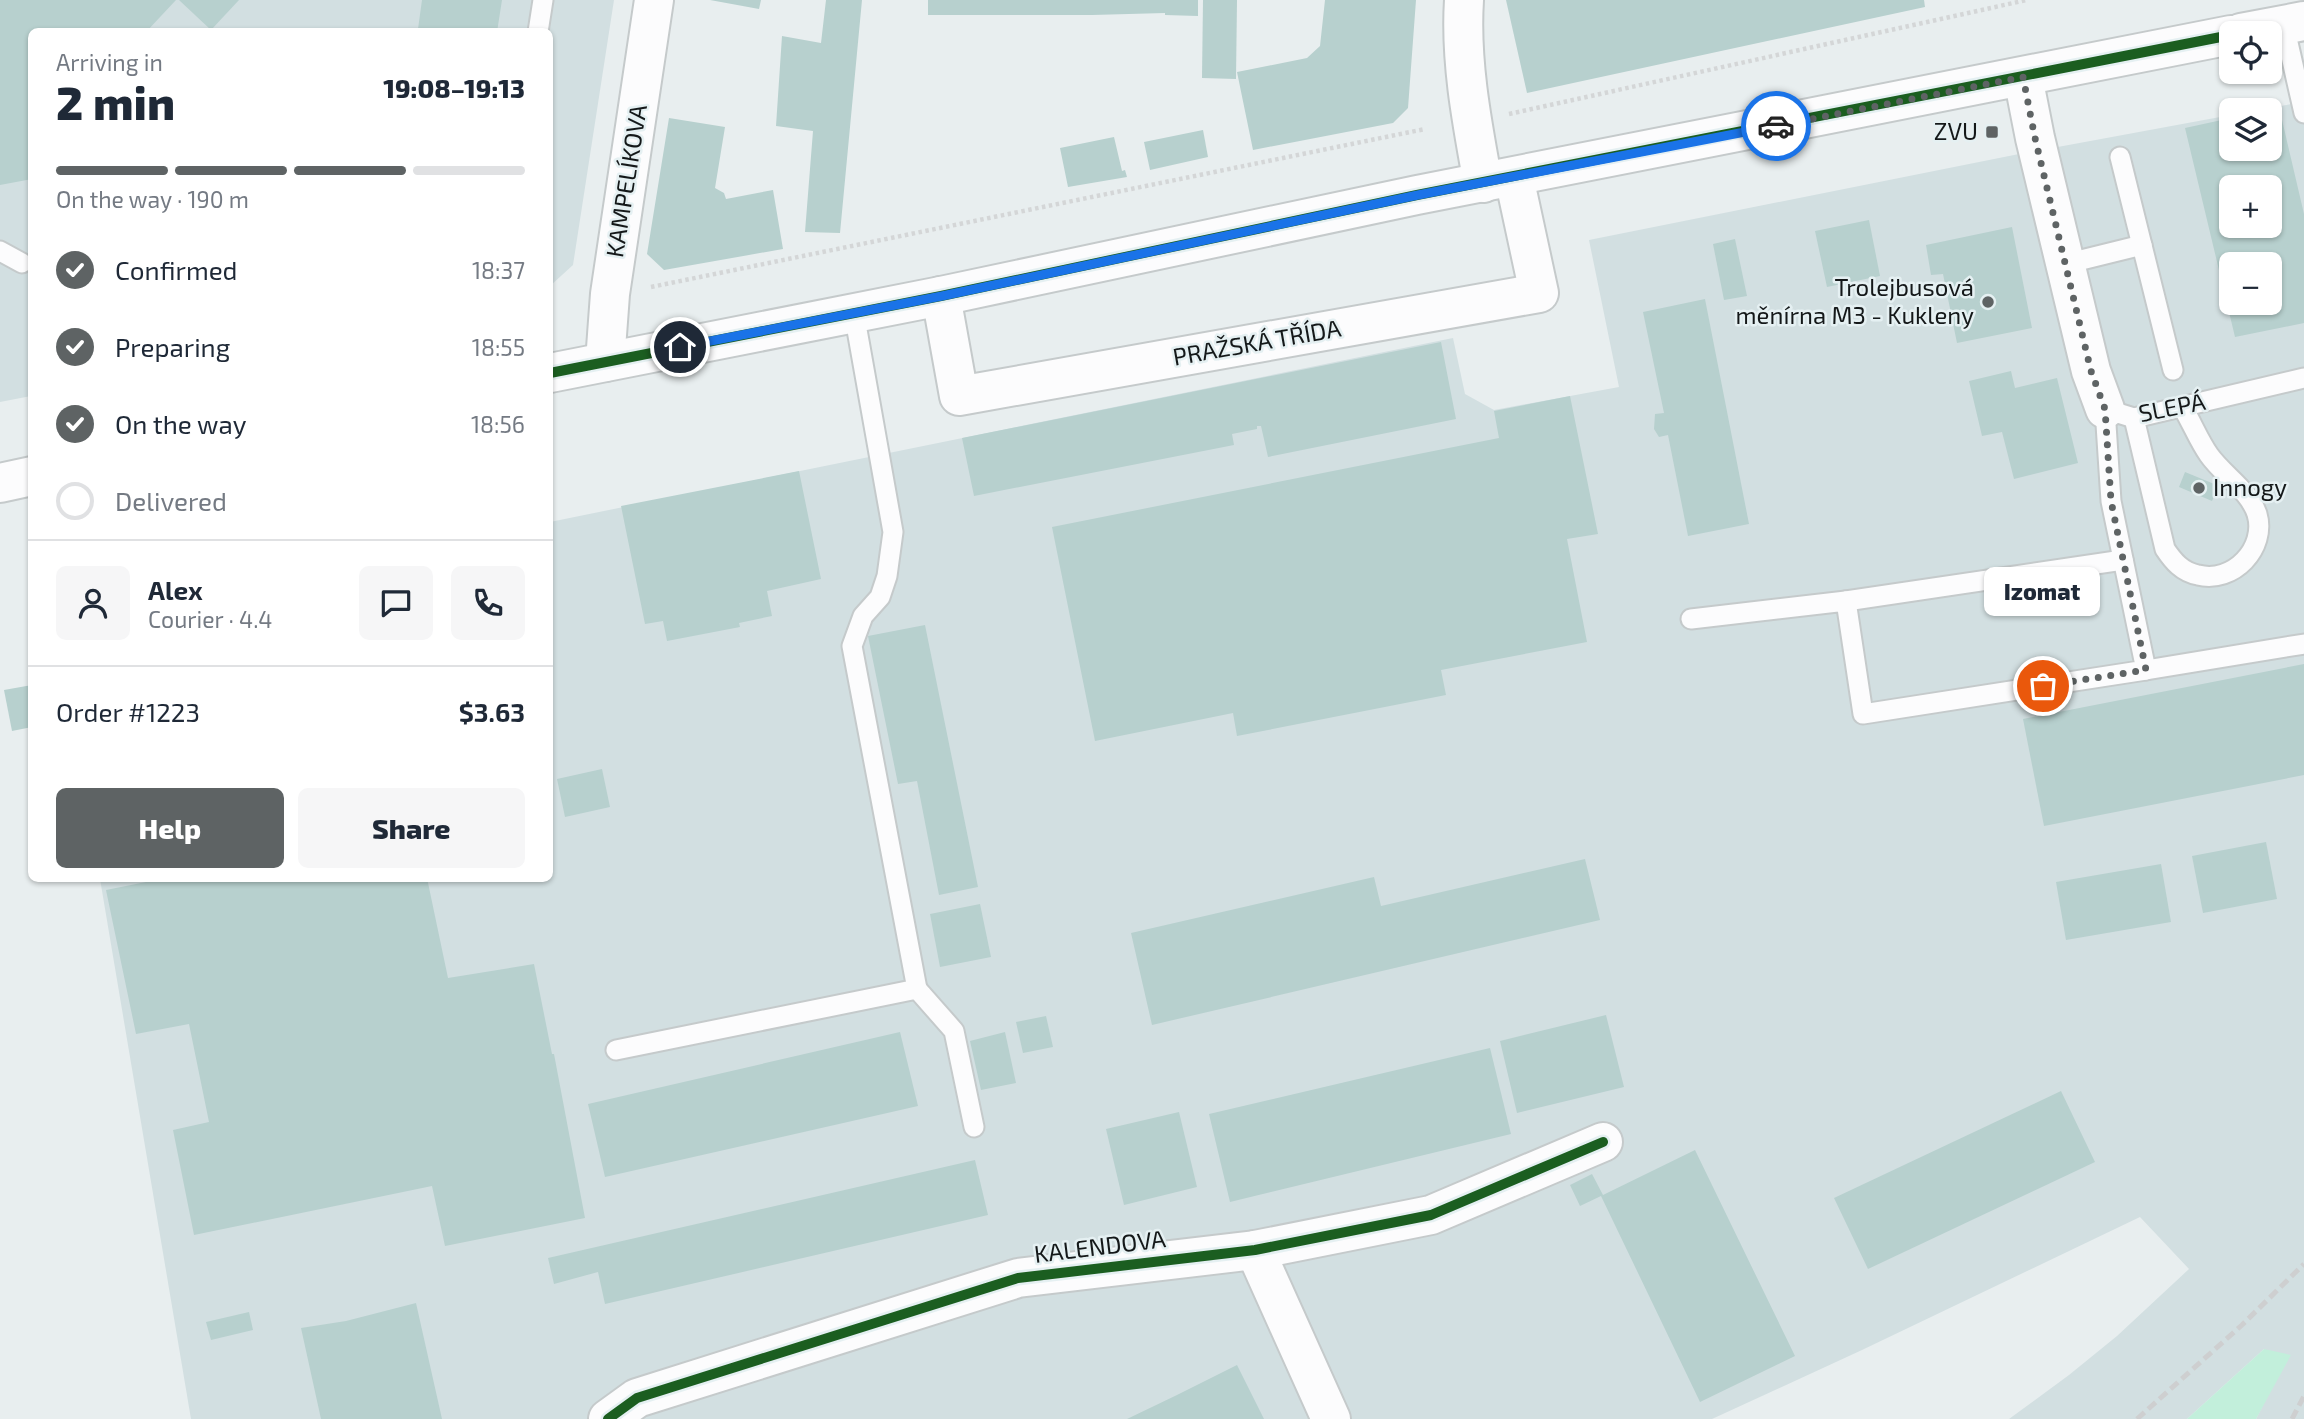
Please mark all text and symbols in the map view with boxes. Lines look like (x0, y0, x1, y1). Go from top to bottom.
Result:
map controls (2219, 21, 2282, 315)
button: locate (2219, 21, 2282, 84)
text: Arriving in (56, 48, 163, 76)
text: 19:08–19:13 (383, 72, 525, 103)
text: 2 min (56, 74, 175, 129)
courier (1741, 91, 1811, 161)
button: layers (2219, 98, 2282, 161)
street label: KAMPELÍKOVA (599, 102, 652, 259)
icon: car (1757, 107, 1795, 145)
place label: ZVU (1934, 116, 1978, 145)
marker: ZVU (1984, 124, 2000, 140)
button: + (2219, 175, 2282, 238)
text: On the way · 190 m (56, 185, 249, 213)
icon: check (56, 251, 94, 289)
button: − (2219, 252, 2282, 315)
text: Confirmed (115, 254, 238, 285)
text: 18:37 (472, 256, 525, 284)
place label: Trolejbusová měnírna M3 - Kukleny (1736, 272, 1974, 329)
marker: Trolejbusová měnírna M3 - Kukleny (1980, 294, 1996, 310)
street label: PRAŽSKÁ TŘÍDA (1170, 312, 1343, 371)
pin (650, 317, 710, 377)
icon: check (56, 328, 94, 366)
icon: home (661, 328, 699, 366)
text: Preparing (115, 331, 230, 362)
text: 18:55 (472, 333, 525, 361)
street label: SLEPÁ (2136, 386, 2208, 427)
icon: check (56, 405, 94, 443)
text: On the way (115, 408, 246, 439)
text: 18:56 (471, 410, 525, 438)
place label: Innogy (2213, 472, 2287, 501)
marker: Innogy (2191, 480, 2207, 496)
text: Delivered (115, 485, 227, 516)
button: person (56, 566, 130, 640)
button: chat (359, 566, 433, 640)
button: phone (451, 566, 525, 640)
callout: Izomat (1985, 567, 2101, 616)
text: Alex (148, 574, 203, 605)
text: Izomat (2004, 577, 2080, 605)
text: Courier · 4.4 (148, 605, 272, 633)
pin (2013, 656, 2073, 716)
icon: bag (2024, 667, 2062, 705)
text: Order #1223 (56, 696, 200, 727)
text: $3.63 (459, 696, 525, 727)
button: Help (56, 788, 284, 868)
button: Share (298, 788, 525, 868)
street label: KALENDOVA (1032, 1223, 1167, 1268)

